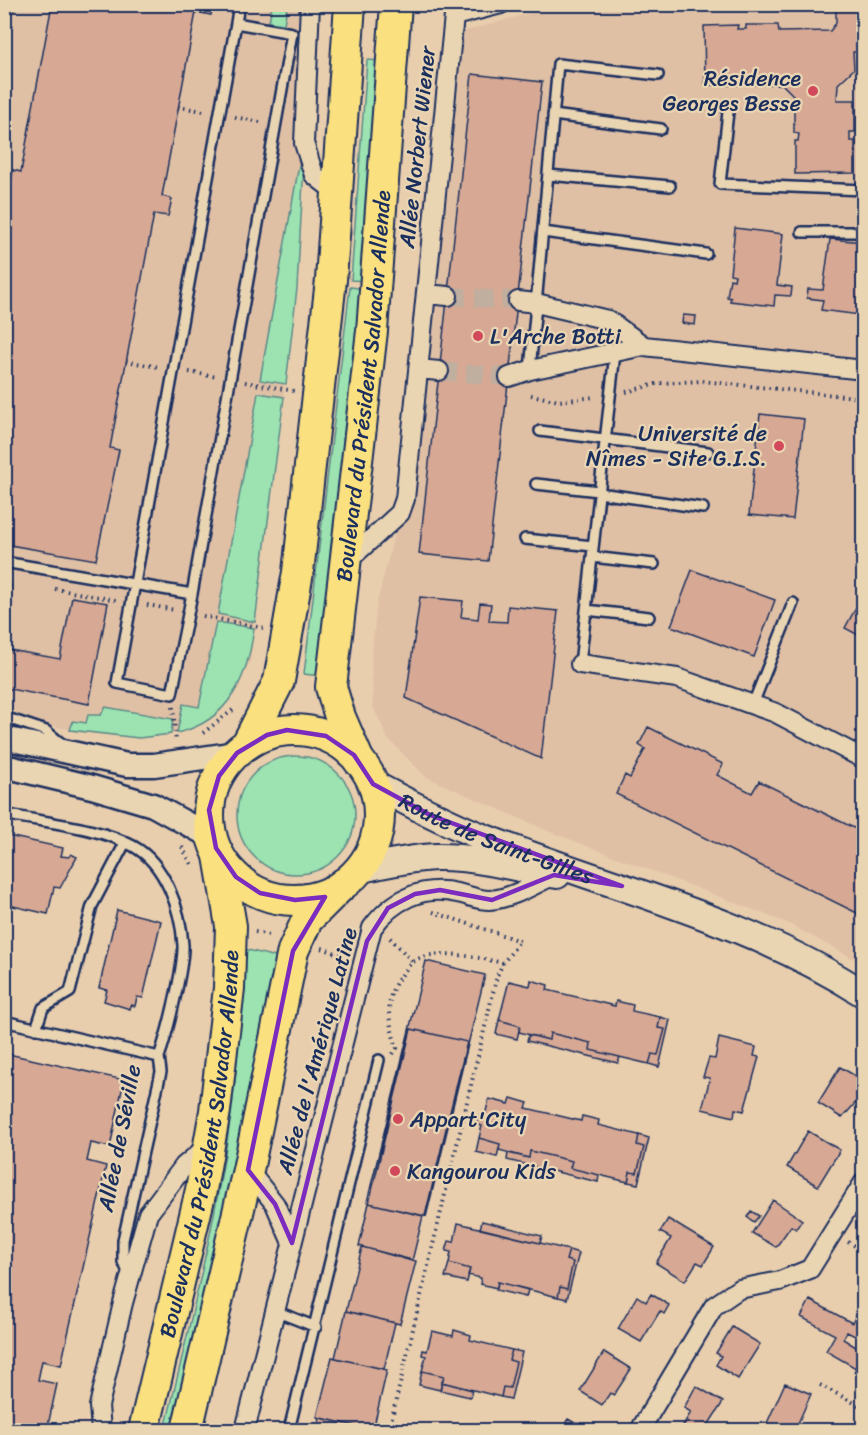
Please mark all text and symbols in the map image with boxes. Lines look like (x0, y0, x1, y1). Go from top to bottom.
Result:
street label: Allée Norbert Wiener (387, 42, 447, 251)
place label: Résidence Georges Besse (663, 59, 801, 123)
marker: Résidence Georges Besse (806, 84, 820, 98)
street label: Boulevard du Président Salvador Allende (324, 189, 402, 584)
place label: L'Arche Botti (490, 317, 622, 356)
marker: L'Arche Botti (471, 329, 485, 343)
place label: Université de Nîmes - Site G.I.S. (586, 414, 767, 478)
marker: Université de Nîmes - Site G.I.S. (772, 439, 786, 453)
street label: Route de Saint-Gilles (392, 781, 600, 895)
street label: Allée de l'Amérique Latine (265, 923, 369, 1180)
street label: Boulevard du Président Salvador Allende (147, 949, 250, 1342)
street label: Allée de Séville (85, 1061, 152, 1216)
place label: Appart'City (409, 1100, 527, 1139)
marker: Appart'City (391, 1112, 405, 1126)
place label: Kangourou Kids (407, 1152, 557, 1191)
marker: Kangourou Kids (388, 1164, 402, 1178)

